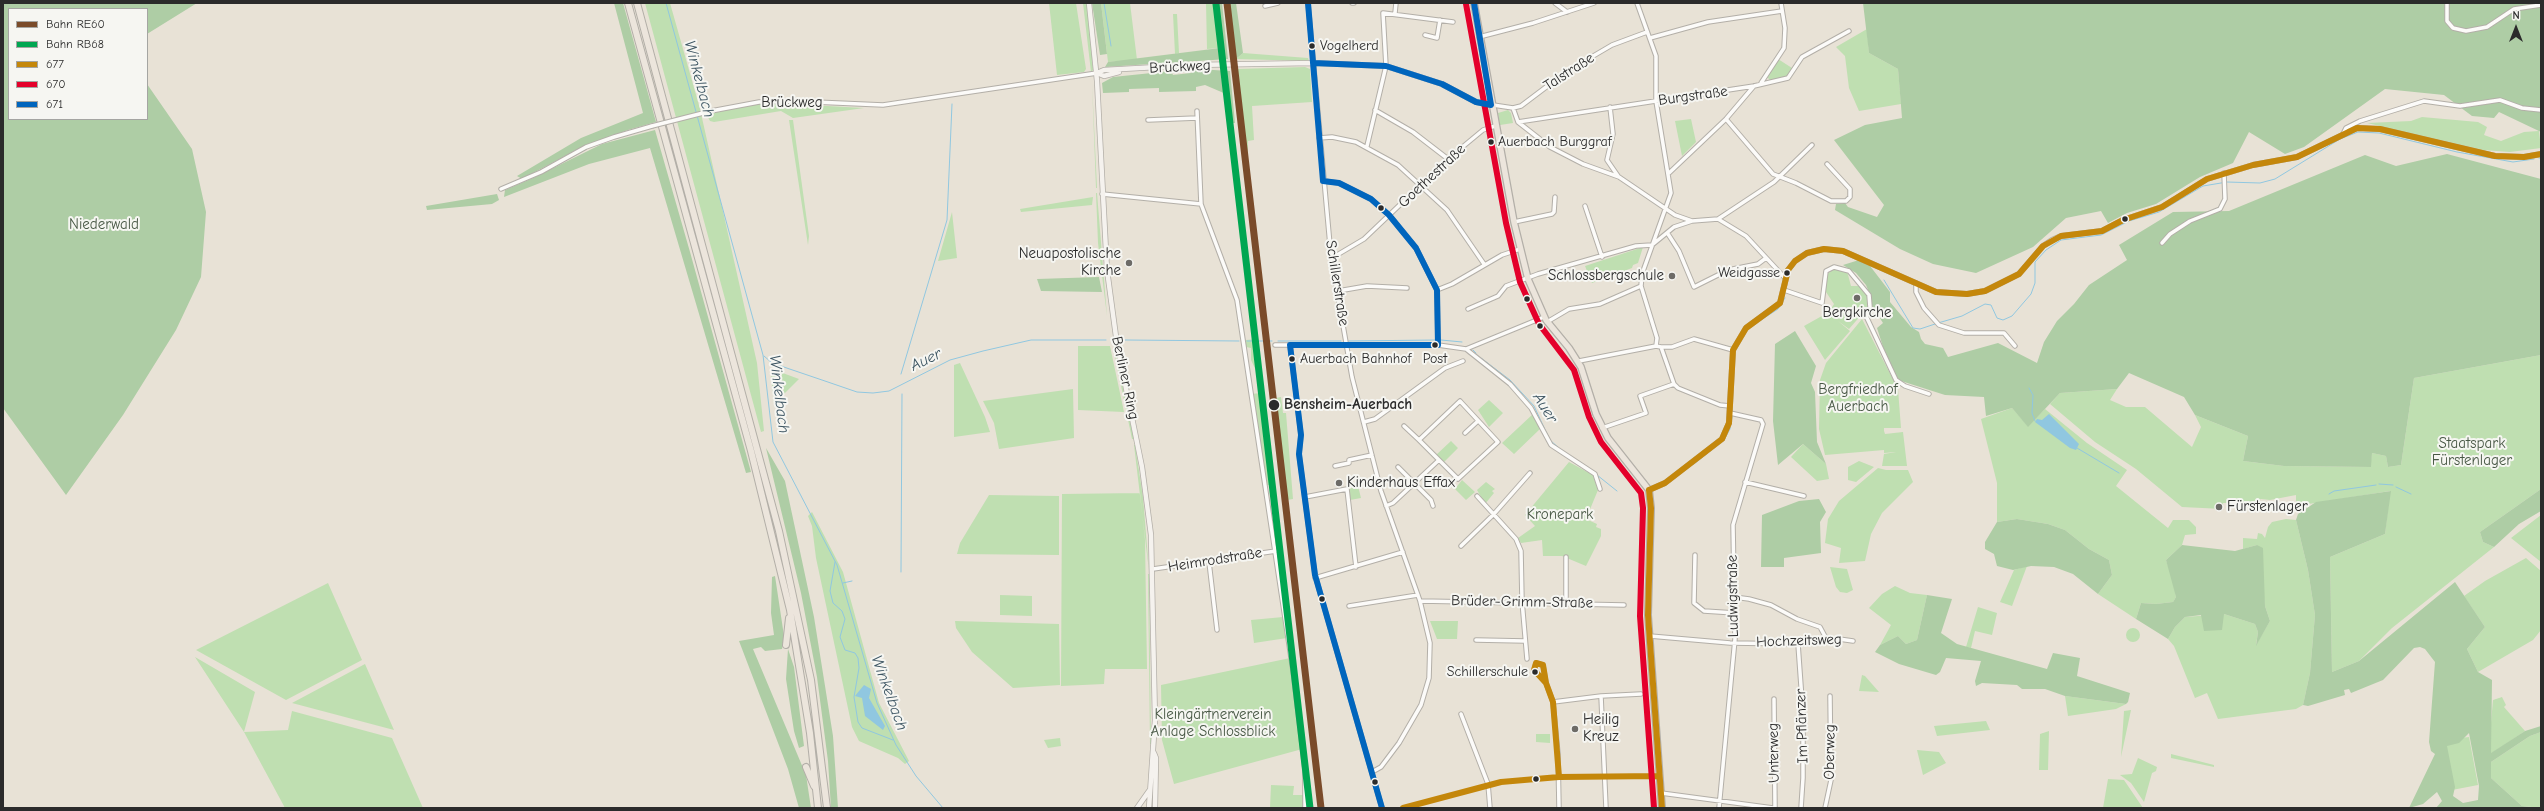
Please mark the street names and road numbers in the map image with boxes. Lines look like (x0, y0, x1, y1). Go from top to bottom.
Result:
street label: Talstraße (1540, 49, 1598, 95)
street label: Brückweg (1149, 56, 1211, 78)
street label: Burgstraße (1657, 82, 1729, 110)
street label: Brückweg (761, 94, 823, 112)
street label: Goethestraße (1395, 140, 1469, 212)
street label: Schillerstraße (1321, 239, 1353, 327)
street label: Berliner Ring (1107, 335, 1143, 421)
street label: Heimrodstraße (1167, 544, 1263, 576)
street label: Ludwigstraße (1723, 555, 1743, 637)
street label: Brüder-Grimm-Straße (1451, 592, 1593, 612)
street label: Hochzeitsweg (1756, 631, 1842, 651)
street label: Im Pflänzer (1792, 688, 1812, 764)
street label: Unterweg (1764, 723, 1784, 783)
street label: Oberweg (1821, 724, 1839, 780)

